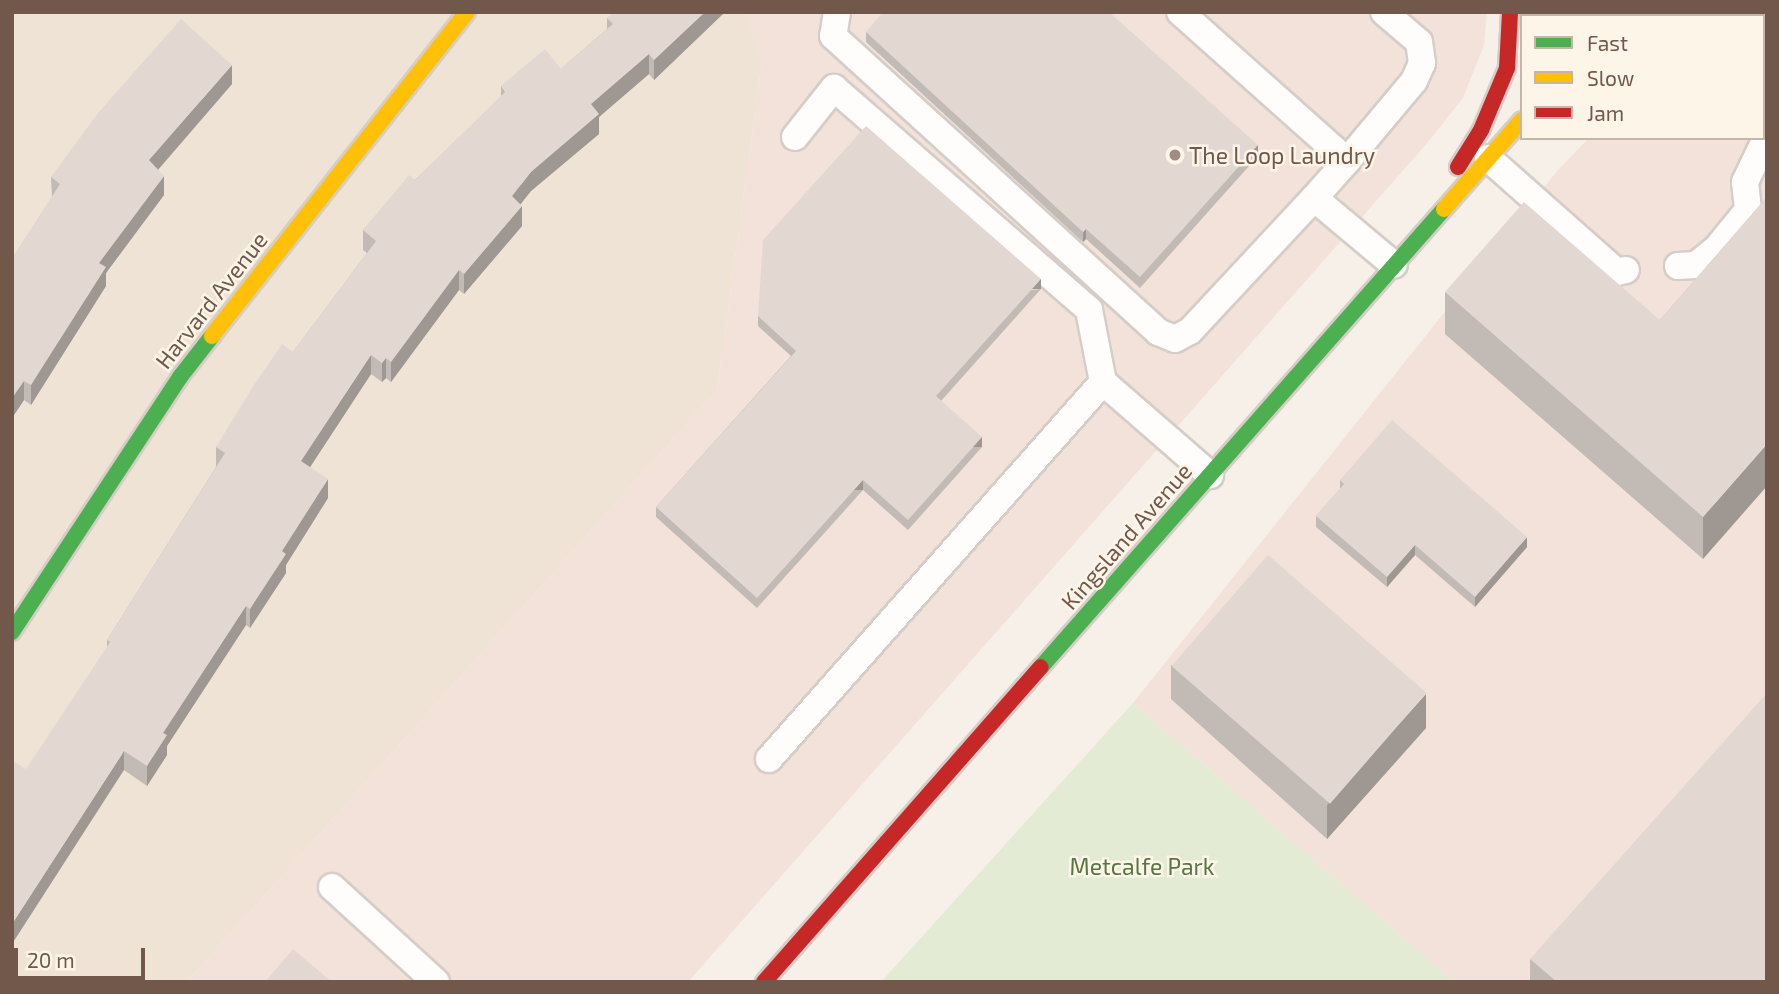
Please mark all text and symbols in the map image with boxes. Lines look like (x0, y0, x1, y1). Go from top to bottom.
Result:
legend (1520, 14, 1765, 140)
text: Fast (1587, 30, 1628, 55)
text: Slow (1587, 65, 1634, 90)
text: Jam (1587, 100, 1624, 125)
place label: The Loop Laundry (1189, 141, 1375, 169)
marker: The Loop Laundry (1167, 147, 1183, 163)
street label: Harvard Avenue (149, 226, 273, 374)
street label: Kingsland Avenue (1055, 457, 1197, 615)
park label: Metcalfe Park (1070, 852, 1214, 880)
scale bar (18, 934, 149, 978)
text: 20 m (27, 947, 75, 972)

